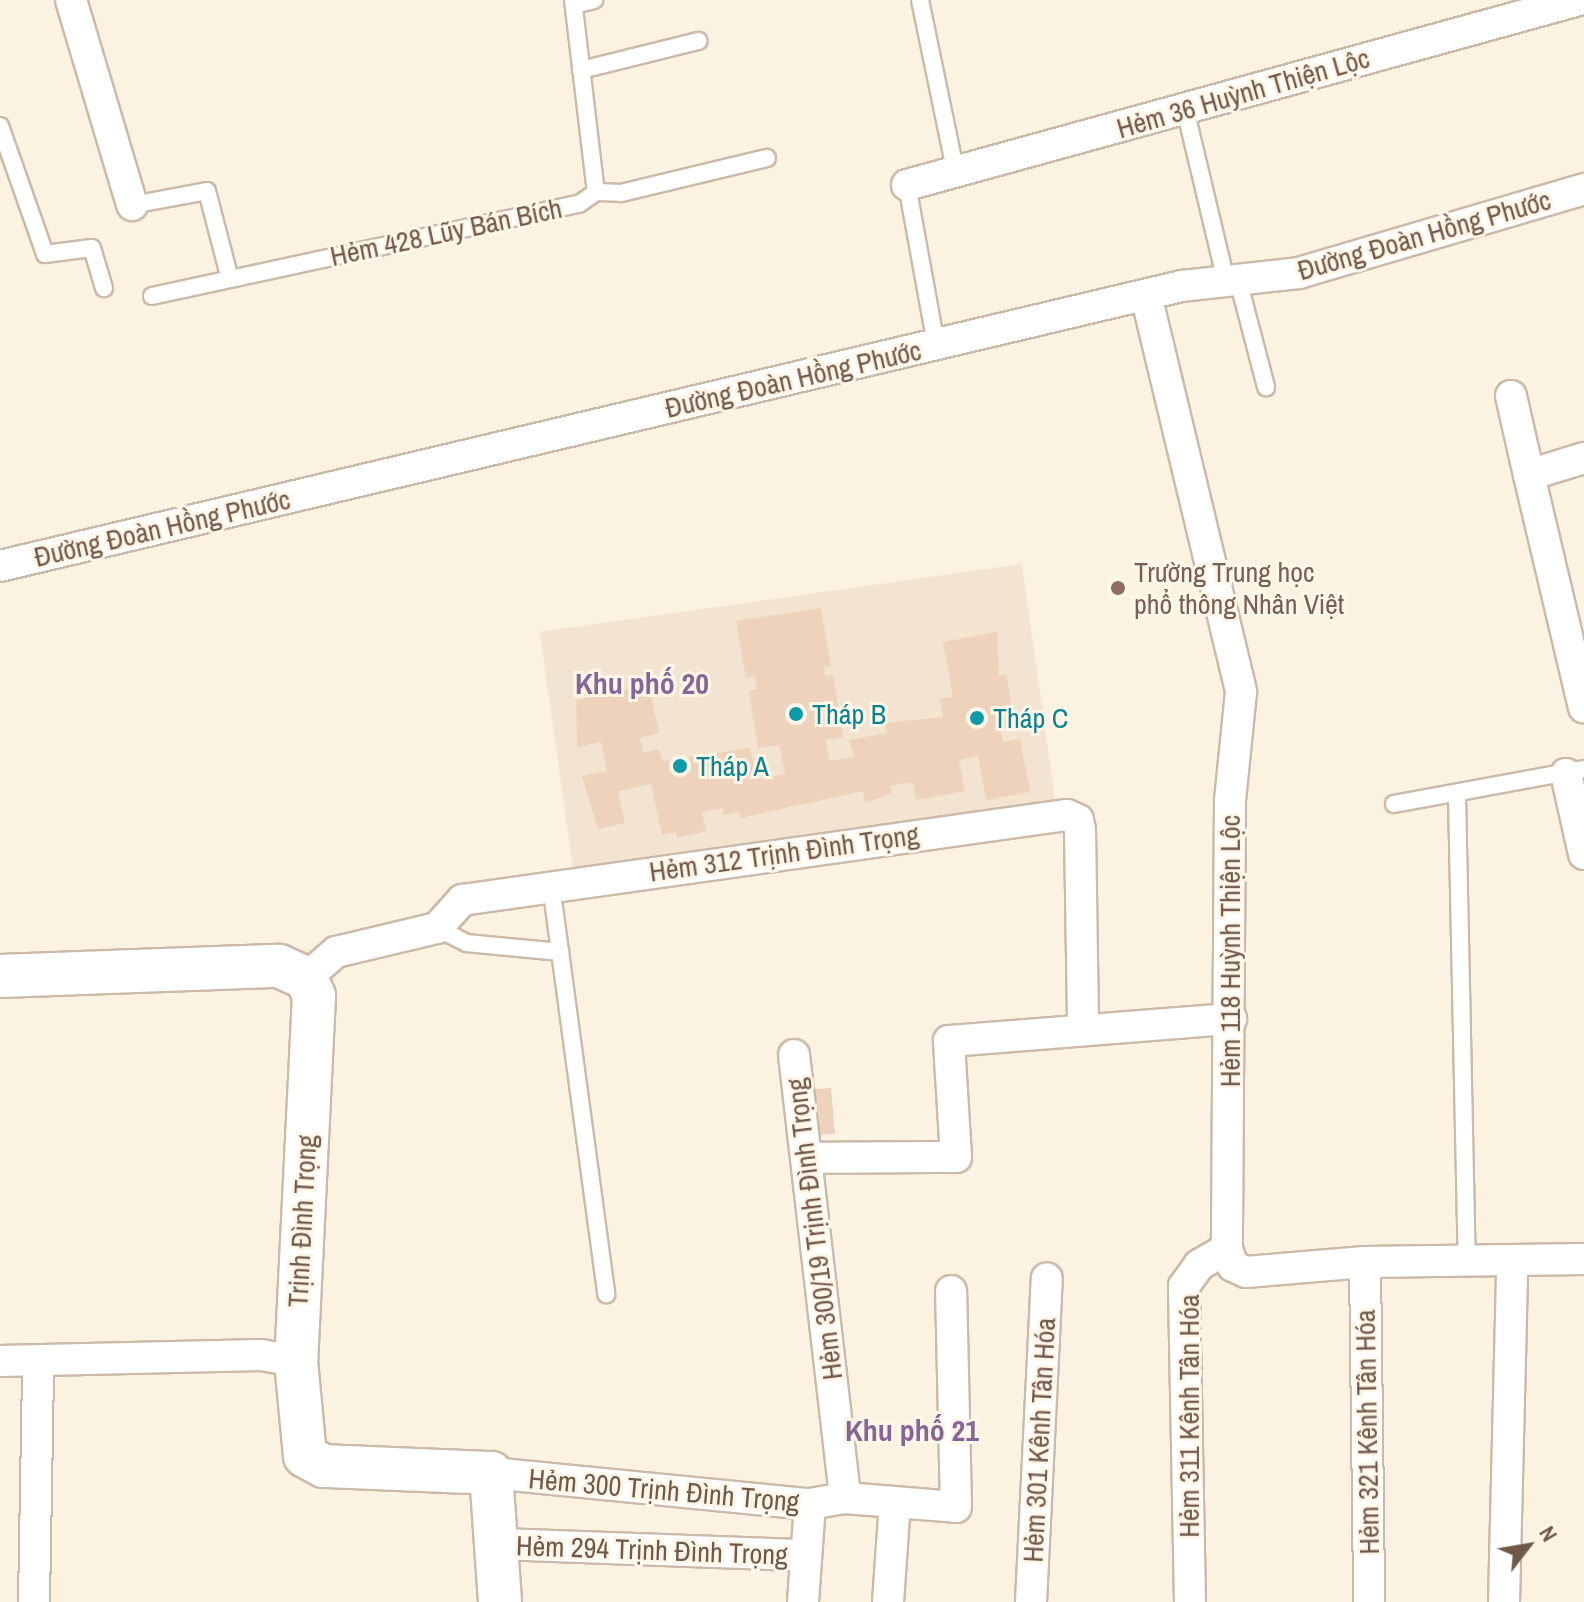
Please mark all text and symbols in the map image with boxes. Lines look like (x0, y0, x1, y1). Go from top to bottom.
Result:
street label: Hẻm 36 Huỳnh Thiện Lộc (1113, 41, 1373, 145)
street label: Đường Đoàn Hồng Phước (1294, 183, 1554, 287)
street label: Hẻm 428 Lũy Bán Bích (327, 191, 565, 273)
street label: Đường Đoàn Hồng Phước (662, 333, 924, 425)
street label: Đường Đoàn Hồng Phước (31, 482, 293, 574)
place label: Trường Trung học phổ thông Nhân Việt (1134, 555, 1344, 621)
marker: Trường Trung học phổ thông Nhân Việt (1109, 579, 1127, 597)
district label: Khu phố 20 (575, 665, 709, 701)
place label: Tháp B (812, 697, 886, 731)
place label: Tháp C (993, 701, 1068, 735)
marker: Tháp B (787, 705, 805, 723)
marker: Tháp C (968, 709, 986, 727)
place label: Tháp A (696, 749, 770, 783)
marker: Tháp A (671, 757, 689, 775)
street label: Hẻm 118 Huỳnh Thiện Lộc (1213, 815, 1247, 1087)
street label: Hẻm 312 Trịnh Đình Trọng (647, 817, 921, 889)
street label: Hẻm 300/19 Trịnh Đình Trọng (779, 1076, 849, 1382)
street label: Trịnh Đình Trọng (281, 1134, 323, 1308)
street label: Hẻm 311 Kênh Tân Hóa (1172, 1294, 1206, 1538)
street label: Hẻm 321 Kênh Tân Hóa (1348, 1309, 1386, 1555)
street label: Hẻm 301 Kênh Tân Hóa (1016, 1317, 1062, 1563)
district label: Khu phố 21 (845, 1412, 979, 1448)
street label: Hẻm 300 Trịnh Đình Trọng (527, 1461, 801, 1519)
north arrow (1488, 1506, 1568, 1586)
text: N (1532, 1520, 1565, 1547)
street label: Hẻm 294 Trịnh Đình Trọng (515, 1528, 789, 1572)

